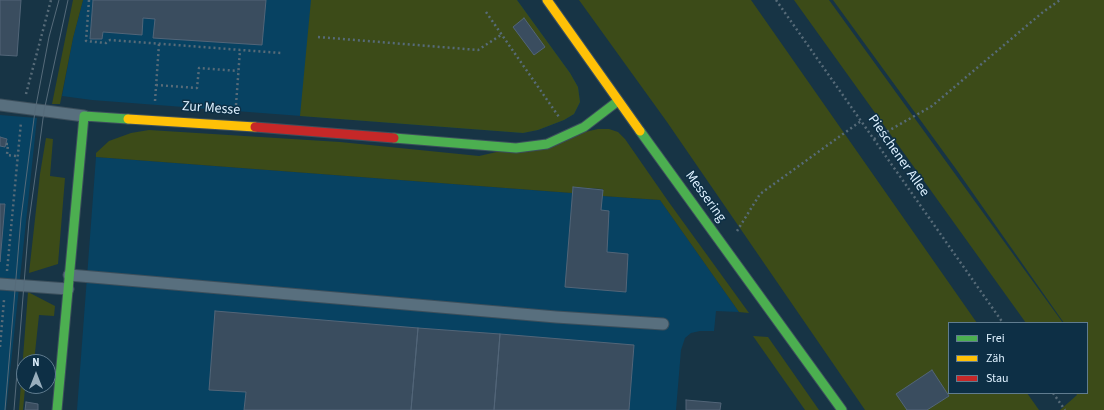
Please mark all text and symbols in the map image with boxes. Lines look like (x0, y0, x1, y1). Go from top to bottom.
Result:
street label: Zur Messe (181, 99, 241, 119)
street label: Pieschener Allee (864, 112, 932, 200)
street label: Messering (681, 168, 729, 226)
legend (948, 322, 1088, 394)
text: Frei (986, 330, 1005, 347)
text: Zäh (986, 350, 1005, 367)
north arrow (16, 354, 56, 394)
text: N (32, 355, 40, 370)
text: Stau (986, 370, 1009, 387)

